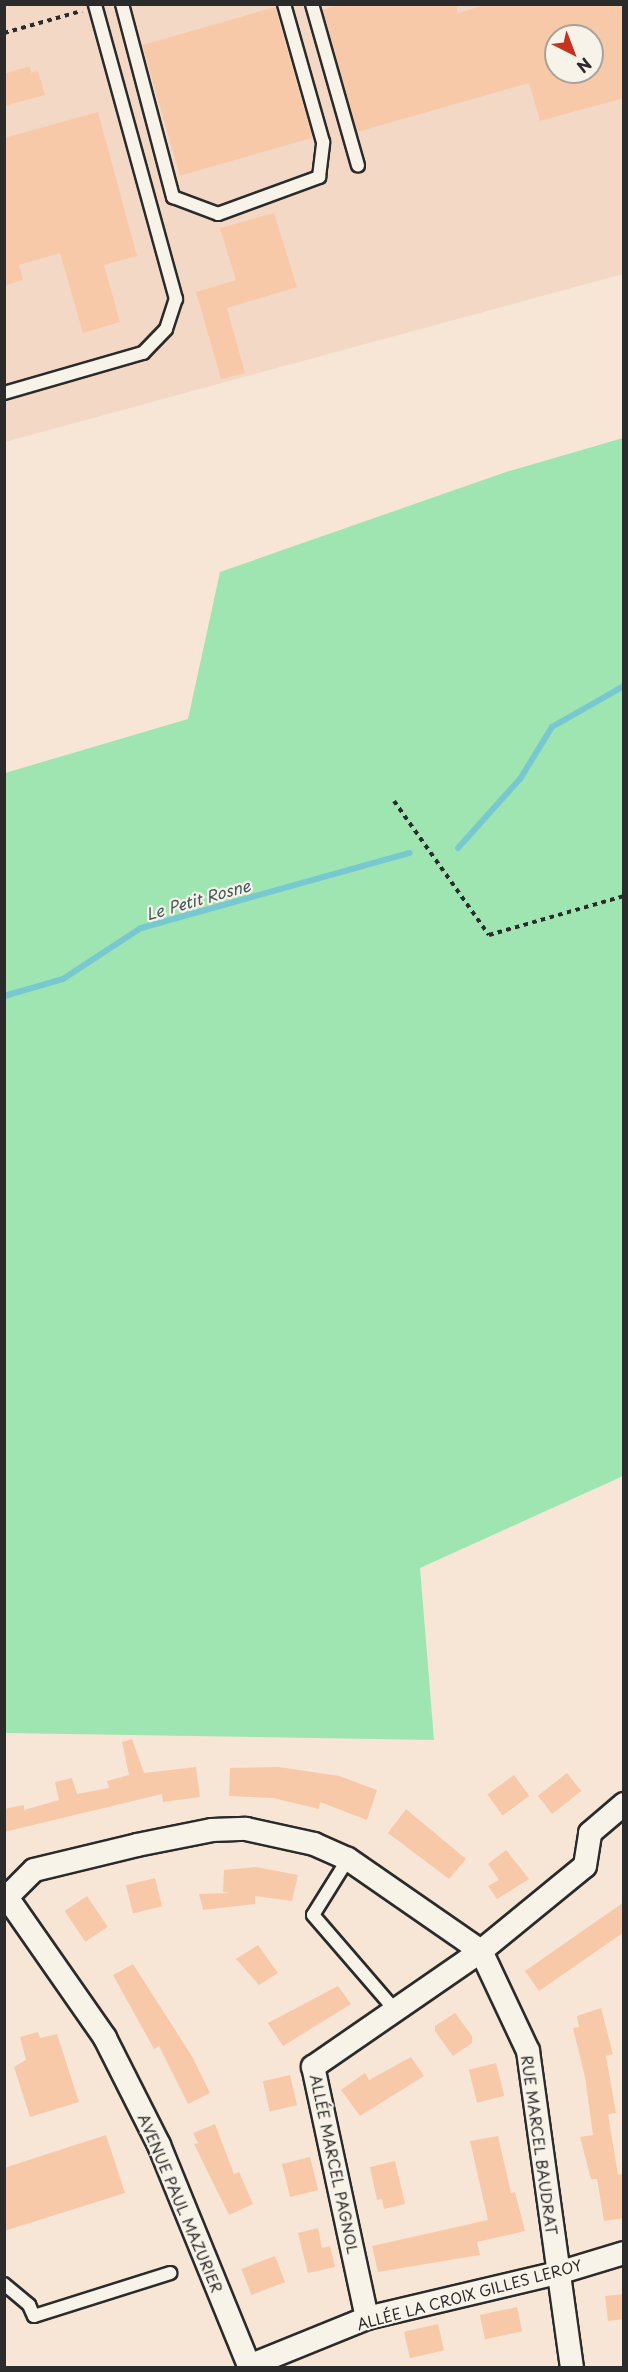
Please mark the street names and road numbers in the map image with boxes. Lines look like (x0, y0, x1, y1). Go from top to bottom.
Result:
street label: RUE MARCEL BAUDRAT (518, 2053, 562, 2237)
street label: ALLÉE MARCEL PAGNOL (307, 2071, 363, 2257)
street label: AVENUE PAUL MAZURIER (135, 2111, 227, 2295)
street label: ALLÉE LA CROIX GILLES LEROY (352, 2255, 586, 2333)

